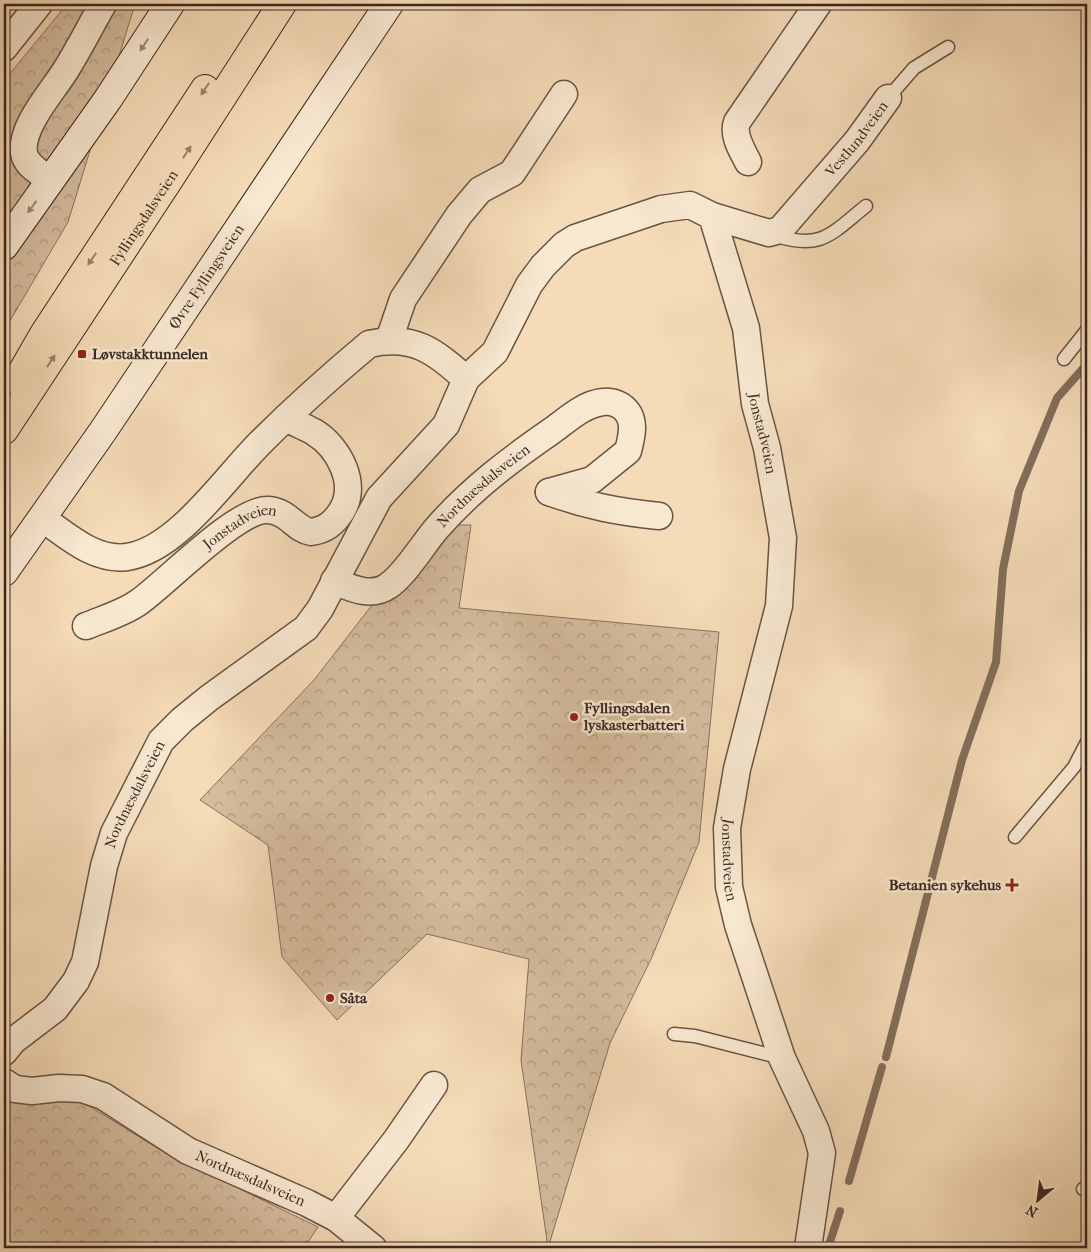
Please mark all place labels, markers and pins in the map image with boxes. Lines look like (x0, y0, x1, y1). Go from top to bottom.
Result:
place label: Løvstakktunnelen (92, 345, 208, 363)
marker: Løvstakktunnelen (76, 348, 88, 360)
place label: Fyllingsdalen lyskasterbatteri (583, 699, 685, 734)
marker: Fyllingsdalen lyskasterbatteri (568, 711, 580, 723)
place label: Betanien sykehus (889, 876, 1001, 894)
marker: Betanien sykehus (1005, 878, 1019, 892)
place label: Såta (340, 989, 368, 1007)
marker: Såta (324, 992, 336, 1004)

